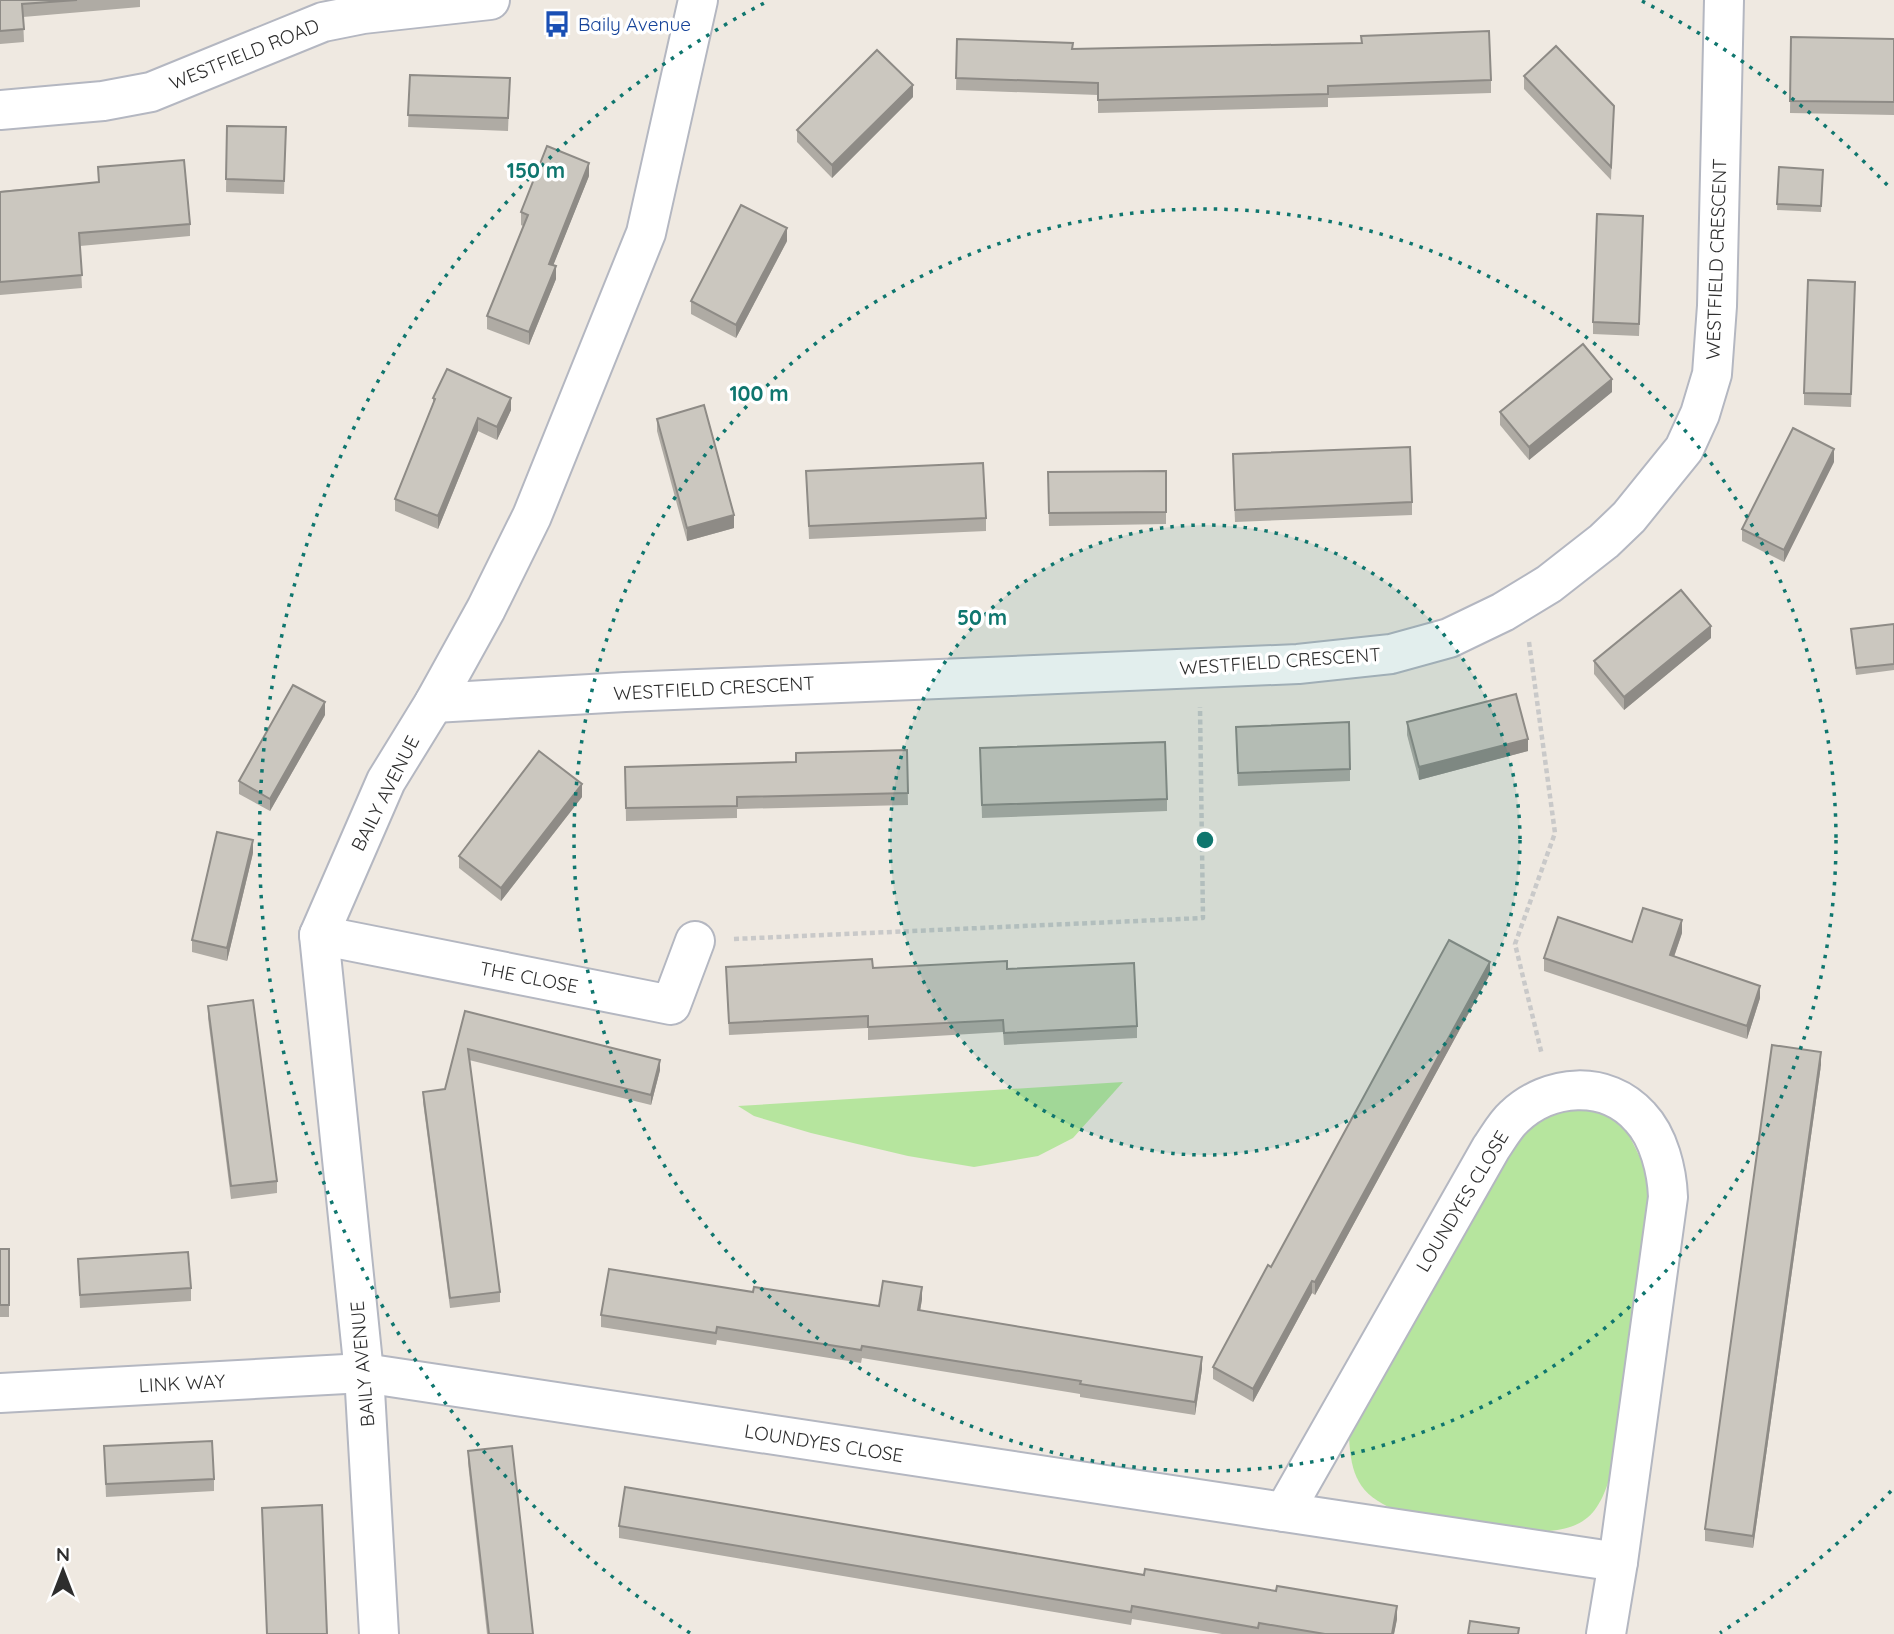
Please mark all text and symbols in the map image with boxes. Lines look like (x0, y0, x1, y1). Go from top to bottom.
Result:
bus stop icon: Baily Avenue (542, 9, 572, 39)
place label: Baily Avenue (578, 12, 691, 36)
street label: WESTFIELD ROAD (166, 13, 322, 95)
text: 150 m (507, 157, 565, 183)
street label: WESTFIELD CRESCENT (1700, 158, 1732, 360)
text: 100 m (729, 380, 789, 406)
text: 50 m (957, 604, 1007, 630)
street label: WESTFIELD CRESCENT (1179, 642, 1381, 680)
street label: WESTFIELD CRESCENT (613, 671, 815, 705)
street label: BAILY AVENUE (346, 731, 424, 855)
centre of rings (1193, 828, 1217, 852)
street label: THE CLOSE (478, 956, 580, 998)
street label: LOUNDYES CLOSE (1410, 1126, 1514, 1276)
street label: BAILY AVENUE (345, 1300, 379, 1428)
street label: LINK WAY (138, 1369, 226, 1397)
street label: LOUNDYES CLOSE (743, 1419, 905, 1467)
north arrow (28, 1536, 98, 1606)
text: N (56, 1542, 70, 1566)

